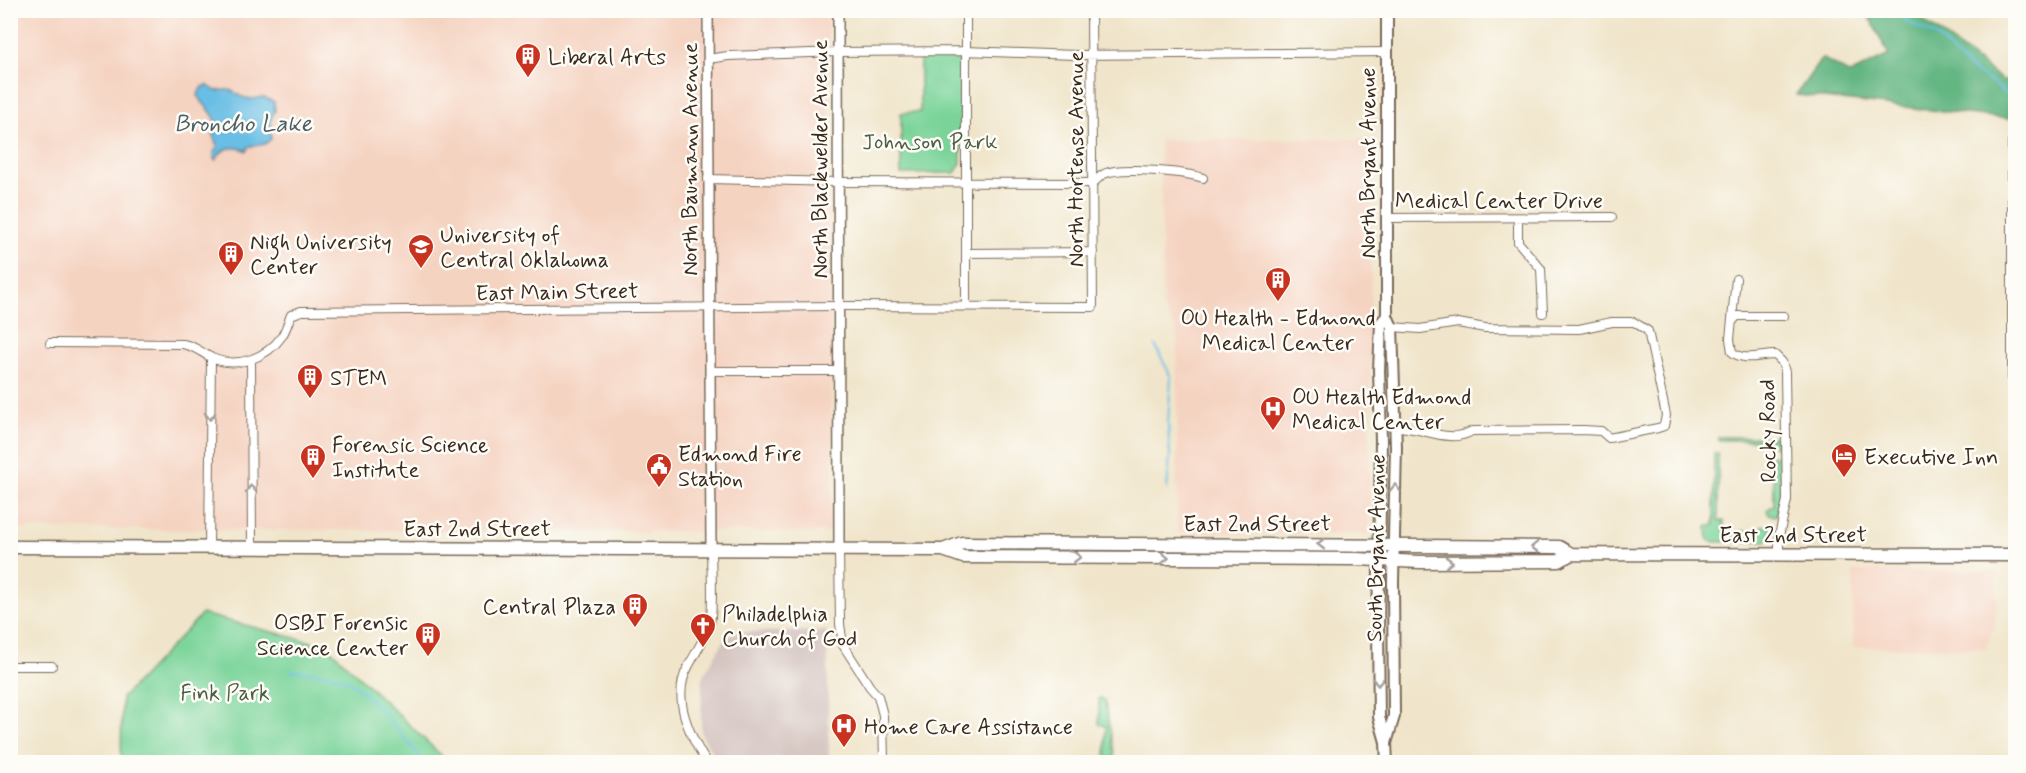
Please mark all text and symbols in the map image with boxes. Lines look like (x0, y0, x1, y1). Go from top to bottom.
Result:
street label: North Blackwelder Avenue (807, 39, 835, 279)
building icon: Liberal Arts (513, 41, 543, 79)
street label: North Baumann Avenue (677, 42, 705, 276)
place label: Liberal Arts (548, 44, 666, 72)
street label: North Hortense Avenue (1063, 51, 1091, 267)
street label: North Bryant Avenue (1355, 67, 1383, 259)
water label: Broncho Lake (174, 109, 313, 140)
park label: Johnson Park (862, 129, 998, 157)
street label: Medical Center Drive (1395, 188, 1603, 216)
place label: University of Central Oklahoma (440, 222, 609, 275)
place label: Nigh University Center (250, 229, 392, 282)
school or university icon: University of Central Oklahoma (406, 232, 436, 270)
building icon: Nigh University Center (216, 239, 246, 277)
building icon: OU Health - Edmond Medical Center (1263, 265, 1293, 303)
street label: East Main Street (475, 278, 639, 308)
place label: OU Health - Edmond Medical Center (1180, 305, 1376, 358)
building icon: STEM (295, 362, 325, 400)
place label: STEM (330, 365, 387, 393)
street label: Rocky Road (1754, 379, 1784, 483)
place label: OU Health Edmond Medical Center (1292, 384, 1471, 437)
hospital icon: OU Health Edmond Medical Center (1258, 394, 1288, 432)
one-way arrow (204, 412, 216, 421)
place label: Forensic Science Institute (332, 432, 488, 485)
place label: Edmond Fire Station (678, 441, 802, 494)
hotel icon: Executive Inn (1829, 441, 1859, 479)
building icon: Forensic Science Institute (298, 442, 328, 480)
place label: Executive Inn (1864, 444, 1998, 472)
public building icon: Edmond Fire Station (644, 451, 674, 489)
street label: South Bryant Avenue (1361, 454, 1393, 642)
one-way arrow (1389, 483, 1401, 492)
one-way arrow (245, 485, 257, 494)
street label: East 2nd Street (1183, 511, 1331, 539)
street label: East 2nd Street (403, 516, 551, 544)
street label: East 2nd Street (1719, 522, 1867, 550)
one-way arrow (1316, 538, 1325, 550)
one-way arrow (1530, 541, 1539, 553)
one-way arrow (1073, 551, 1082, 563)
one-way arrow (1160, 552, 1169, 564)
one-way arrow (1445, 556, 1454, 568)
building icon: Central Plaza (620, 591, 650, 629)
place label: Central Plaza (483, 594, 616, 622)
place label: Philadelphia Church of God (722, 601, 857, 654)
place label: OSBI Forensic Science Center (257, 610, 409, 663)
church icon: Philadelphia Church of God (688, 611, 718, 649)
building icon: OSBI Forensic Science Center (413, 620, 443, 658)
one-way arrow (1372, 677, 1384, 686)
park label: Fink Park (180, 680, 270, 708)
hospital icon: Home Care Assistance (829, 711, 859, 749)
place label: Home Care Assistance (864, 714, 1073, 742)

